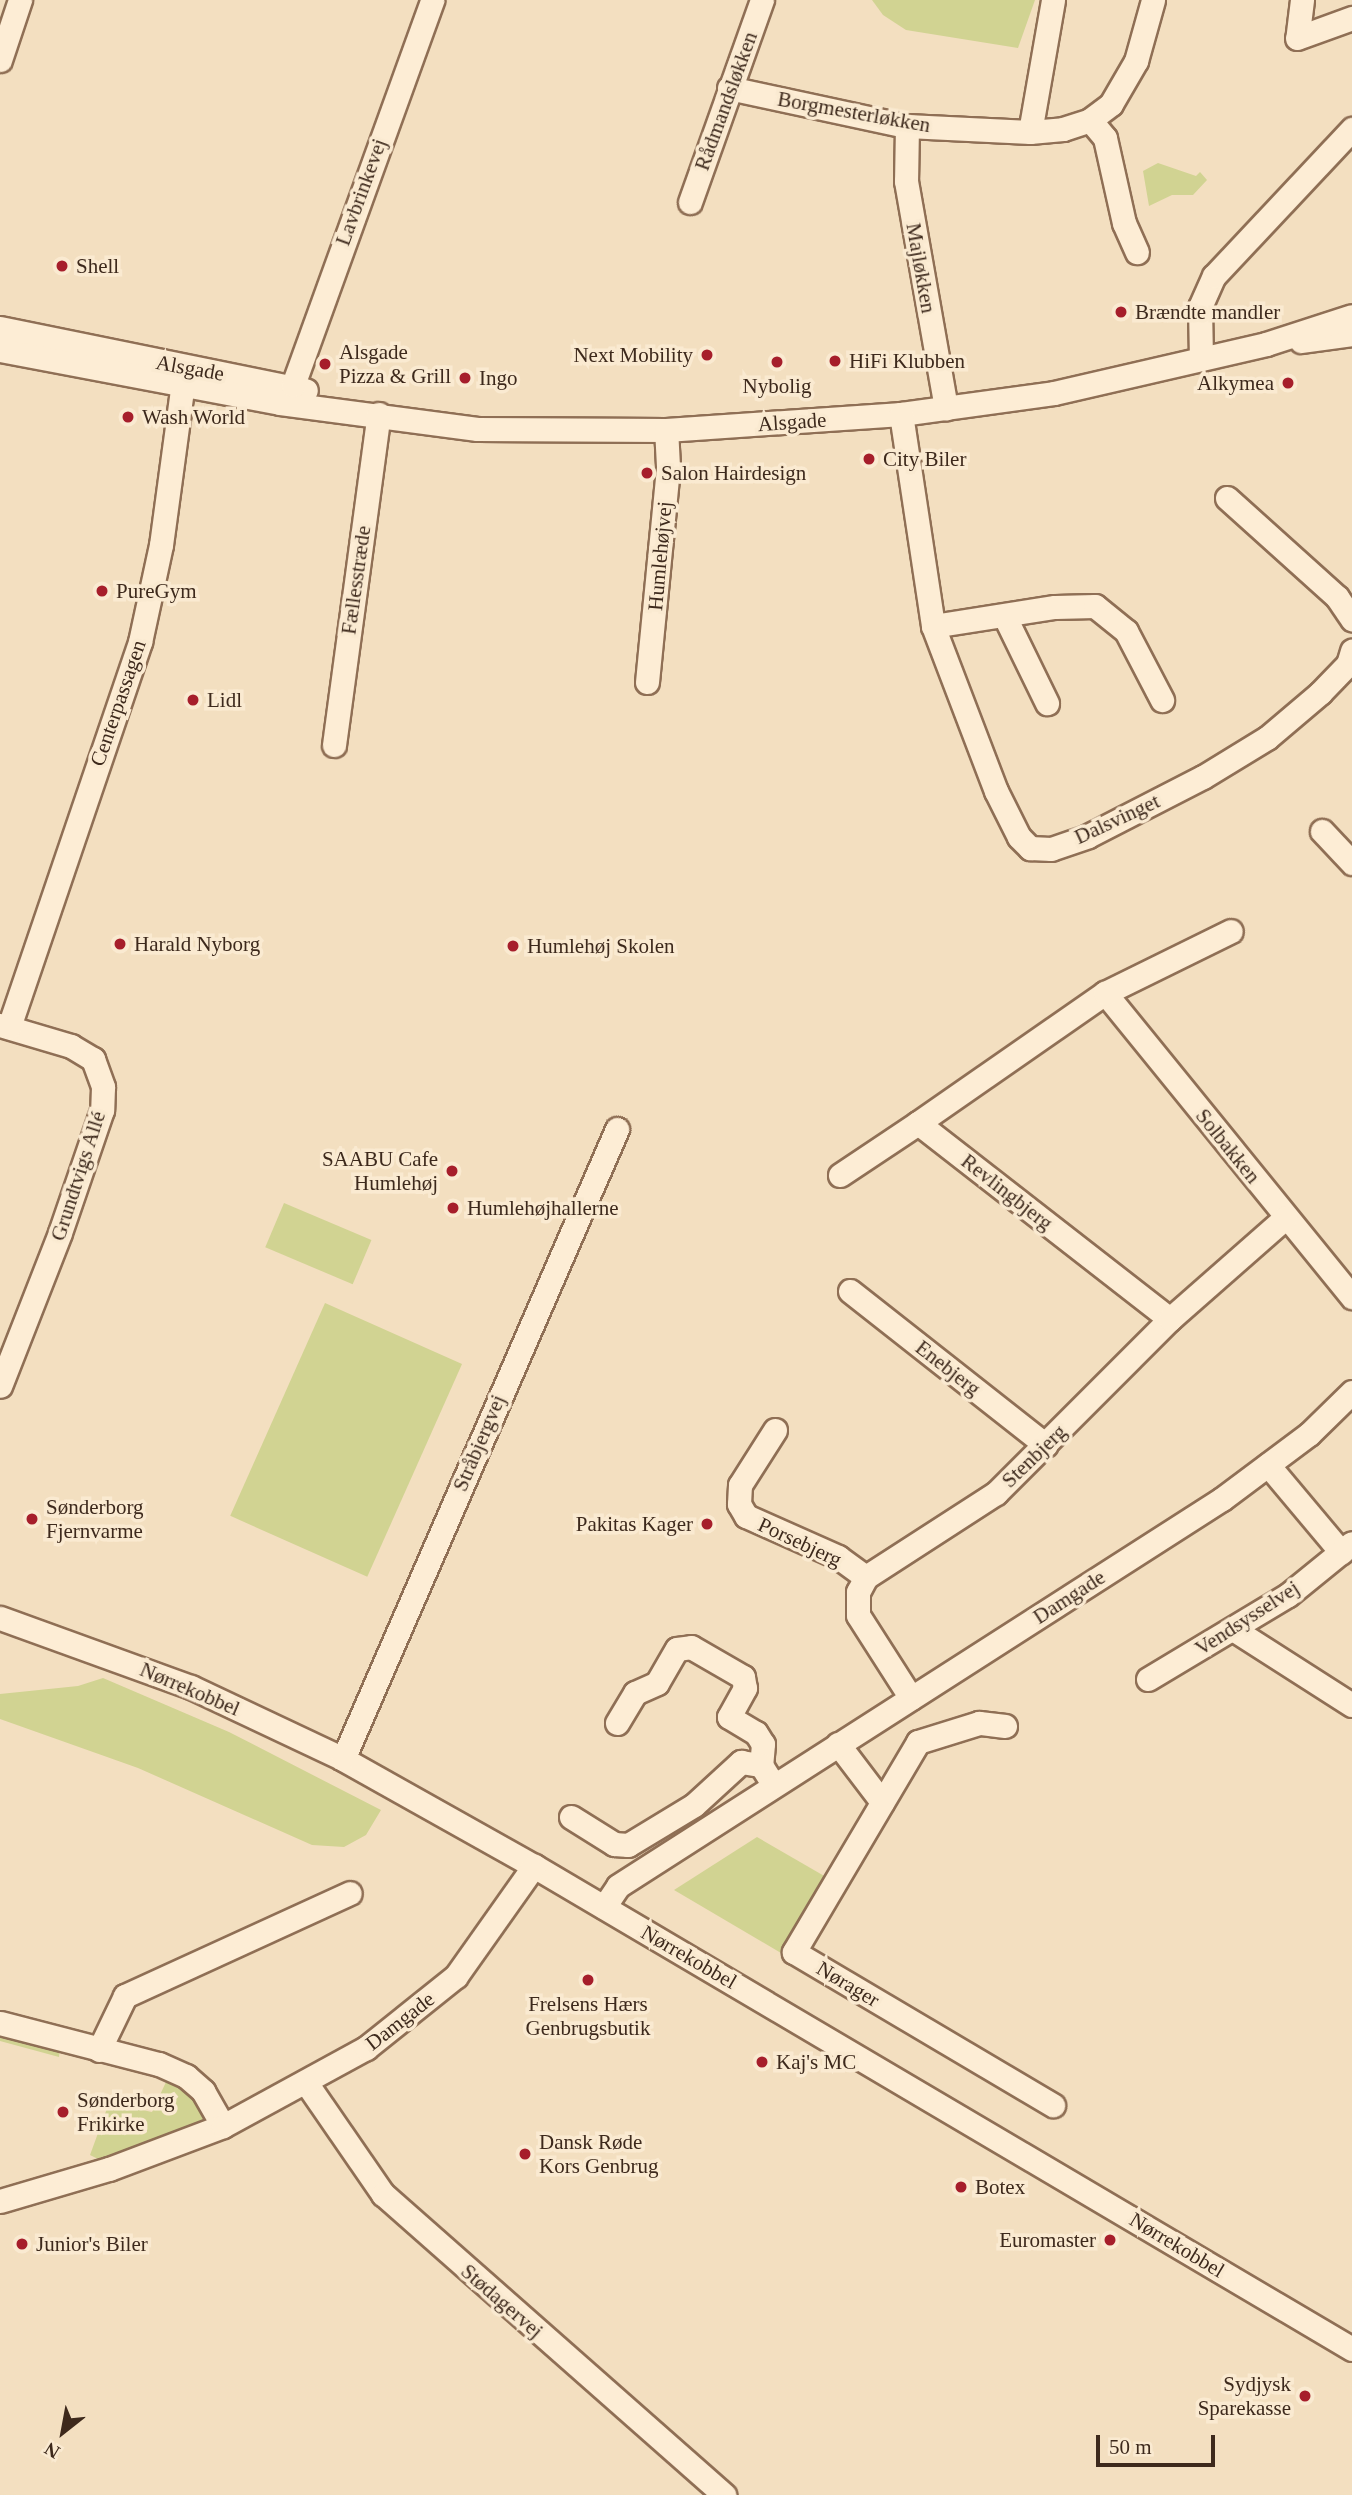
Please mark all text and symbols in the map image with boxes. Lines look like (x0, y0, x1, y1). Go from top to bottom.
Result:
street label: Rådmandsløkken (689, 28, 763, 174)
street label: Borgmesterløkken (776, 86, 932, 138)
street label: Lavbrinkevej (330, 135, 392, 249)
street label: Majløkken (901, 221, 941, 315)
place label: Shell (76, 253, 119, 279)
marker: Shell (54, 258, 70, 274)
place label: Brændte mandler (1135, 299, 1280, 325)
marker: Brændte mandler (1113, 304, 1129, 320)
place label: Alsgade Pizza & Grill (339, 339, 451, 389)
place label: Next Mobility (573, 342, 693, 368)
marker: Next Mobility (699, 347, 715, 363)
place label: HiFi Klubben (849, 348, 965, 374)
street label: Alsgade (154, 350, 226, 386)
marker: HiFi Klubben (827, 353, 843, 369)
marker: Nybolig (769, 354, 785, 370)
marker: Alsgade Pizza & Grill (317, 356, 333, 372)
place label: Ingo (479, 365, 517, 391)
marker: Ingo (457, 370, 473, 386)
place label: Alkymea (1197, 370, 1274, 396)
place label: Nybolig (743, 373, 811, 399)
marker: Alkymea (1280, 375, 1296, 391)
place label: Wash World (142, 404, 245, 430)
street label: Alsgade (757, 407, 827, 437)
marker: Wash World (120, 409, 136, 425)
place label: City Biler (883, 446, 966, 472)
marker: City Biler (861, 451, 877, 467)
place label: Salon Hairdesign (661, 460, 806, 486)
marker: Salon Hairdesign (639, 465, 655, 481)
street label: Humlehøjvej (643, 500, 677, 612)
street label: Fællesstræde (336, 524, 376, 636)
place label: PureGym (116, 578, 196, 604)
marker: PureGym (94, 583, 110, 599)
street label: Centerpassagen (85, 637, 151, 769)
place label: Lidl (207, 687, 242, 713)
marker: Lidl (185, 692, 201, 708)
street label: Dalsvinget (1070, 788, 1164, 850)
place label: Harald Nyborg (134, 931, 260, 957)
place label: Humlehøj Skolen (527, 933, 675, 959)
marker: Harald Nyborg (112, 936, 128, 952)
marker: Humlehøj Skolen (505, 938, 521, 954)
street label: Solbakken (1190, 1104, 1266, 1188)
street label: Grundtvigs Allé (45, 1107, 111, 1245)
place label: SAABU Cafe Humlehøj (322, 1146, 438, 1196)
street label: Revlingbjerg (956, 1148, 1058, 1236)
marker: SAABU Cafe Humlehøj (444, 1163, 460, 1179)
place label: Humlehøjhallerne (467, 1195, 619, 1221)
marker: Humlehøjhallerne (445, 1200, 461, 1216)
street label: Enebjerg (911, 1335, 985, 1401)
street label: Stråbjergvej (447, 1391, 511, 1495)
street label: Stenbjerg (996, 1419, 1072, 1493)
place label: Sønderborg Fjernvarme (46, 1494, 144, 1544)
marker: Sønderborg Fjernvarme (24, 1511, 40, 1527)
place label: Pakitas Kager (576, 1511, 693, 1537)
street label: Porsebjerg (754, 1512, 846, 1572)
marker: Pakitas Kager (699, 1516, 715, 1532)
street label: Damgade (1028, 1565, 1110, 1629)
street label: Vendsysselvej (1190, 1575, 1304, 1661)
street label: Nørrekobbel (136, 1657, 244, 1721)
street label: Nørrekobbel (637, 1920, 741, 1994)
street label: Nørager (812, 1955, 884, 2013)
marker: Frelsens Hærs Genbrugsbutik (580, 1972, 596, 1988)
street label: Damgade (361, 1986, 439, 2056)
place label: Frelsens Hærs Genbrugsbutik (526, 1991, 650, 2041)
place label: Kaj's MC (776, 2049, 856, 2075)
marker: Kaj's MC (754, 2054, 770, 2070)
place label: Sønderborg Frikirke (77, 2087, 175, 2137)
marker: Sønderborg Frikirke (55, 2104, 71, 2120)
place label: Dansk Røde Kors Genbrug (539, 2129, 659, 2179)
marker: Dansk Røde Kors Genbrug (517, 2146, 533, 2162)
place label: Botex (975, 2174, 1025, 2200)
marker: Botex (953, 2179, 969, 2195)
street label: Nørrekobbel (1125, 2207, 1229, 2283)
place label: Euromaster (999, 2227, 1096, 2253)
place label: Junior's Biler (36, 2231, 148, 2257)
marker: Euromaster (1102, 2232, 1118, 2248)
marker: Junior's Biler (14, 2236, 30, 2252)
street label: Stødagervej (456, 2259, 548, 2343)
place label: Sydjysk Sparekasse (1198, 2371, 1291, 2421)
marker: Sydjysk Sparekasse (1297, 2388, 1313, 2404)
north arrow (28, 2397, 98, 2467)
scale bar (1100, 2422, 1219, 2466)
text: 50 m (1109, 2435, 1152, 2459)
text: N (41, 2438, 63, 2463)

